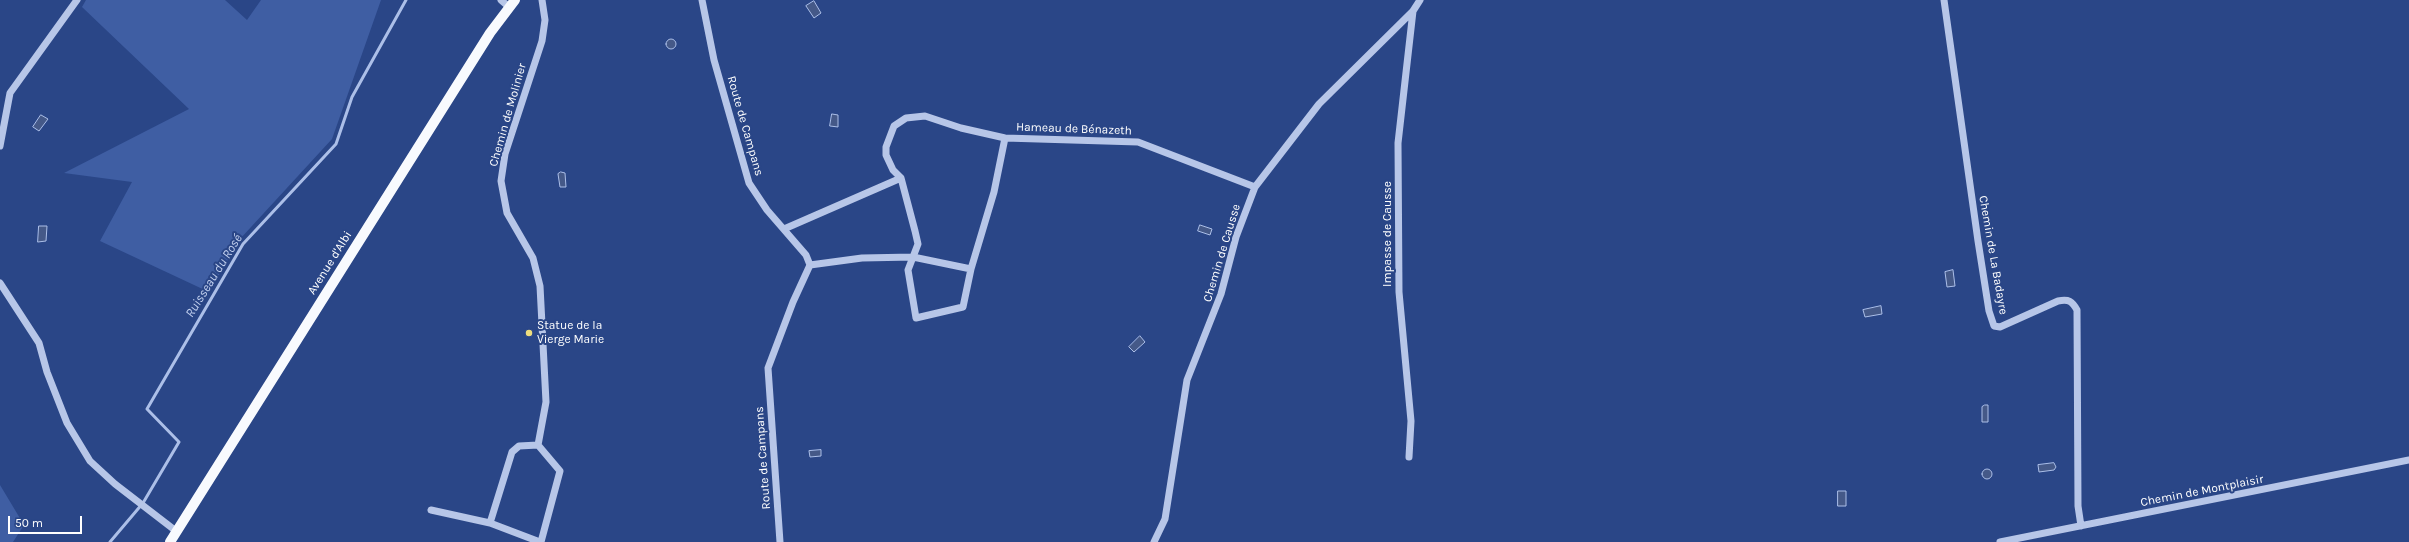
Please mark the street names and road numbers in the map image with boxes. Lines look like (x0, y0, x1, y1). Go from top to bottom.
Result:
street label: Chemin de Molinier (486, 62, 530, 168)
street label: Route de Campans (724, 74, 766, 178)
street label: Hameau de Bénazeth (1016, 120, 1132, 138)
street label: Impasse de Causse (1381, 181, 1395, 287)
street label: Chemin de La Badayre (1975, 194, 2011, 316)
street label: Chemin de Causse (1200, 202, 1244, 304)
street label: Avenue d'Albi (305, 229, 355, 297)
street label: Route de Campans (752, 406, 774, 510)
street label: Chemin de Montplaisir (2139, 472, 2265, 510)

